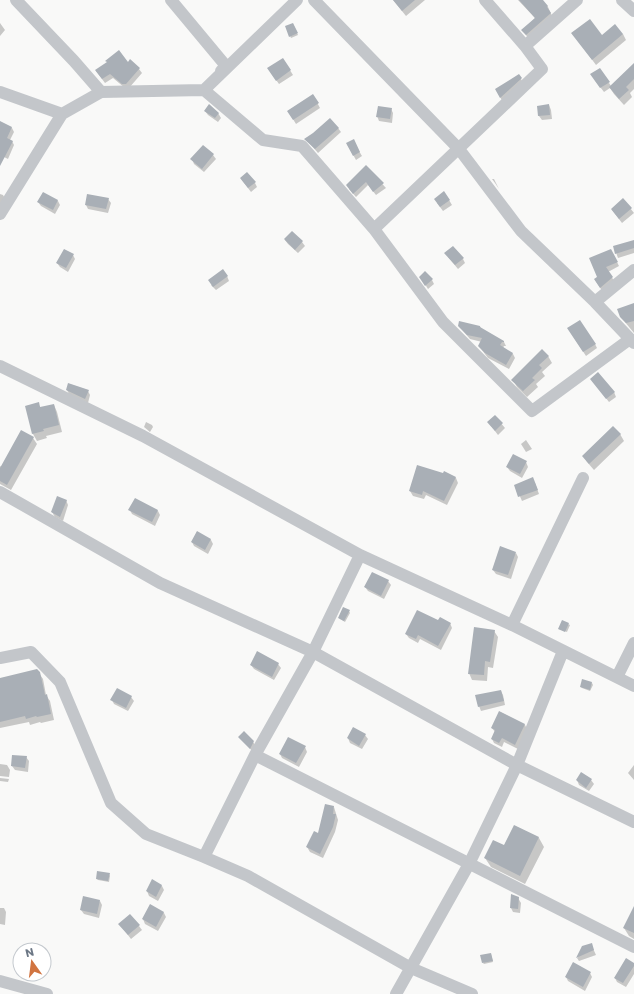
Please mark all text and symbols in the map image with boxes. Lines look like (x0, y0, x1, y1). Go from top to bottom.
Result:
north arrow (12, 942, 52, 982)
text: N (24, 944, 36, 961)

